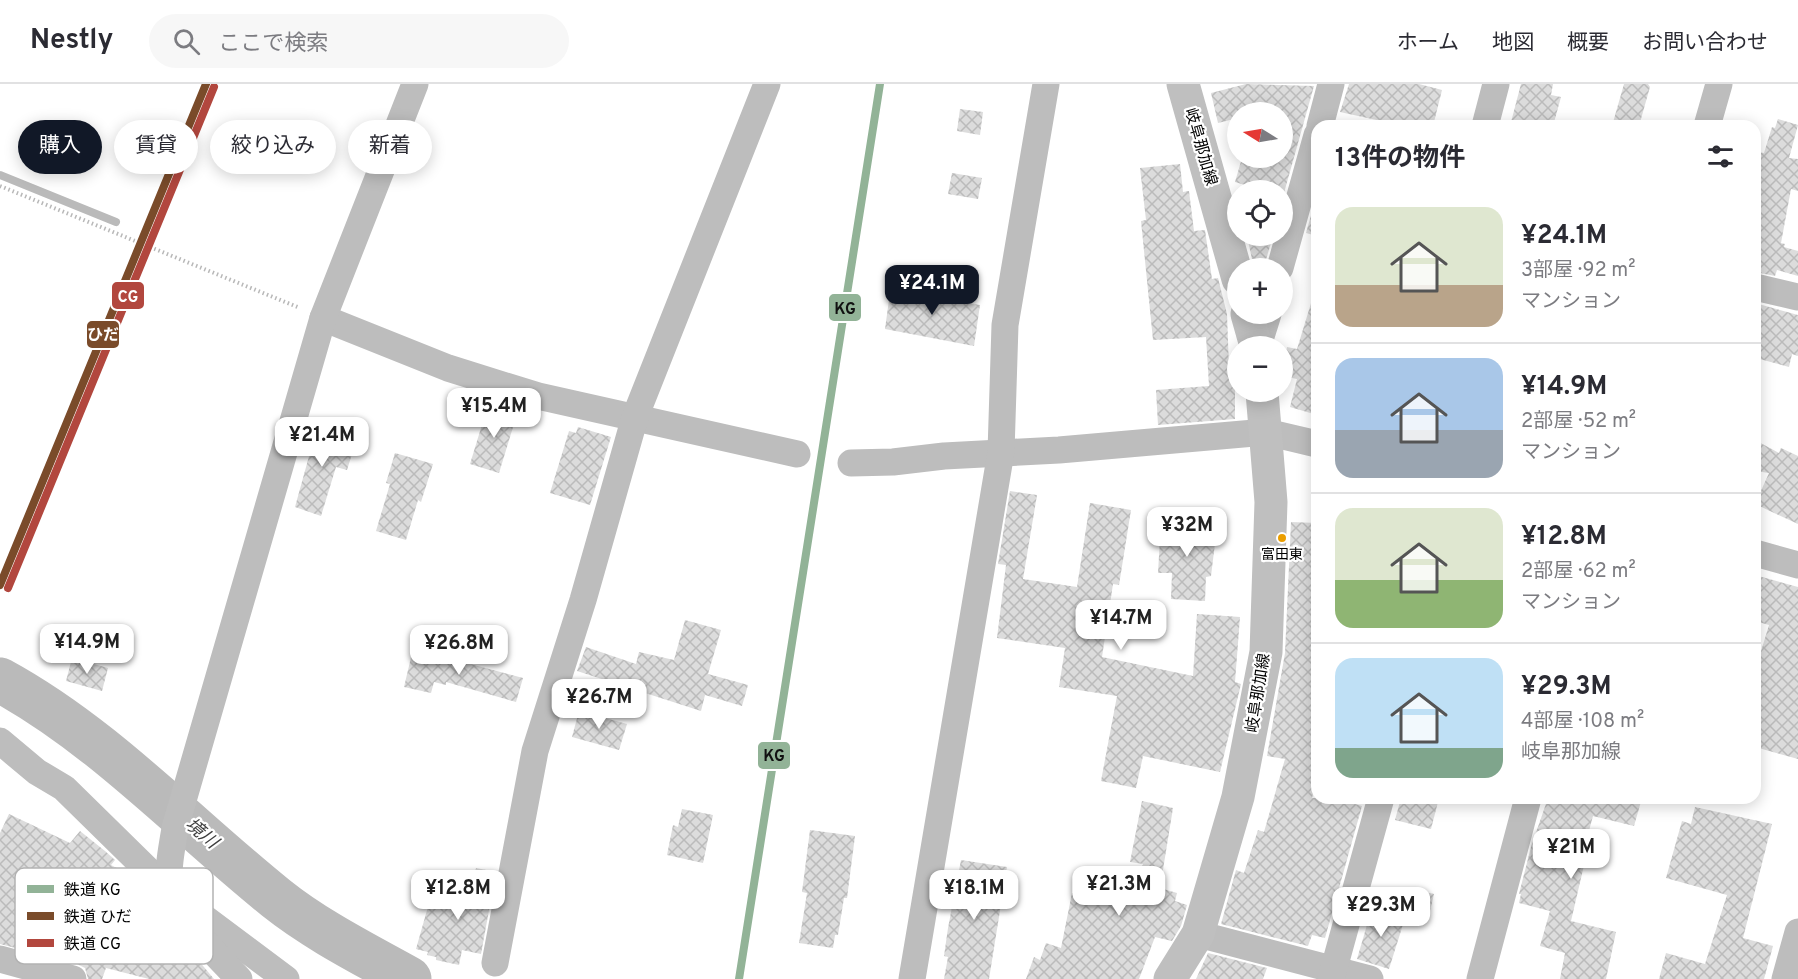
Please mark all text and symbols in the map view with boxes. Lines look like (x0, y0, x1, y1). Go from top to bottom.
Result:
search box (149, 14, 569, 68)
text: Nestly (30, 23, 113, 59)
icon: search (170, 25, 203, 58)
text: ホーム (1397, 30, 1459, 57)
text: 地図 (1492, 30, 1534, 57)
text: 概要 (1567, 30, 1609, 57)
text: お問い合わせ (1642, 30, 1768, 57)
text: ここで検索 (218, 31, 328, 58)
north arrow (1227, 102, 1293, 168)
map controls (1227, 102, 1293, 402)
street label: 岐阜那加線 (1179, 106, 1221, 188)
chip: 購入 (18, 120, 102, 174)
chip: 賃貸 (114, 120, 198, 174)
chip: 絞り込み (210, 120, 336, 174)
chip: 新着 (348, 120, 432, 174)
icon: filters (1704, 140, 1737, 173)
text: 13件の物件 (1335, 143, 1465, 176)
button: locate (1227, 180, 1293, 246)
text: ¥24.1M (1521, 220, 1607, 253)
icon: home (1383, 231, 1455, 303)
button: + (1227, 258, 1293, 324)
text: 3部屋 · 92 m² (1521, 258, 1636, 284)
pin: ¥24.1M (883, 265, 981, 316)
text: ¥24.1M (899, 271, 965, 297)
line badge: CG (111, 281, 145, 310)
text: CG (118, 288, 138, 308)
text: マンション (1521, 289, 1621, 315)
line badge: KG (828, 293, 862, 322)
text: KG (834, 300, 856, 320)
line badge: ひだ (86, 320, 120, 349)
text: ひだ (87, 326, 119, 346)
button: − (1227, 336, 1293, 402)
text: ¥14.9M (1521, 371, 1607, 404)
icon: home (1383, 382, 1455, 454)
pin: ¥15.4M (445, 388, 543, 439)
text: ¥15.4M (461, 394, 527, 420)
text: 2部屋 · 52 m² (1521, 409, 1636, 435)
pin: ¥21.4M (273, 417, 371, 468)
text: ¥21.4M (289, 423, 355, 449)
text: マンション (1521, 440, 1621, 466)
pin: ¥32M (1151, 507, 1223, 558)
text: ¥32M (1161, 513, 1213, 539)
text: ¥12.8M (1521, 521, 1607, 554)
marker: 富田東 (1276, 532, 1288, 544)
icon: home (1383, 532, 1455, 604)
place label: 富田東 (1261, 547, 1303, 564)
text: 2部屋 · 62 m² (1521, 559, 1636, 585)
text: マンション (1521, 590, 1621, 616)
pin: ¥14.7M (1072, 600, 1170, 651)
text: ¥14.7M (1089, 606, 1153, 632)
pin: ¥14.9M (38, 624, 136, 675)
pin: ¥26.8M (410, 625, 508, 676)
text: ¥14.9M (54, 630, 120, 656)
text: ¥26.8M (424, 631, 494, 657)
street label: 岐阜那加線 (1243, 652, 1275, 734)
text: ¥29.3M (1521, 671, 1612, 704)
pin: ¥26.7M (550, 679, 648, 730)
icon: home (1383, 682, 1455, 754)
text: ¥26.7M (566, 685, 632, 711)
text: 4部屋 · 108 m² (1521, 709, 1644, 735)
text: 岐阜那加線 (1521, 740, 1621, 766)
line badge: KG (757, 741, 791, 770)
text: KG (763, 747, 785, 767)
water label: 境川 (180, 814, 224, 856)
pin: ¥21M (1535, 829, 1607, 880)
text: ¥21M (1547, 835, 1595, 861)
pin: ¥21.3M (1070, 866, 1168, 917)
legend (15, 868, 213, 964)
pin: ¥12.8M (409, 870, 507, 921)
pin: ¥18.1M (925, 870, 1023, 921)
text: ¥21.3M (1086, 872, 1152, 898)
text: ¥12.8M (425, 876, 491, 902)
text: ¥18.1M (943, 876, 1005, 902)
text: 鉄道 KG (64, 881, 121, 901)
pin: ¥29.3M (1332, 887, 1430, 938)
text: ¥29.3M (1346, 893, 1416, 919)
text: 鉄道 ひだ (64, 908, 132, 928)
text: 鉄道 CG (64, 935, 121, 955)

